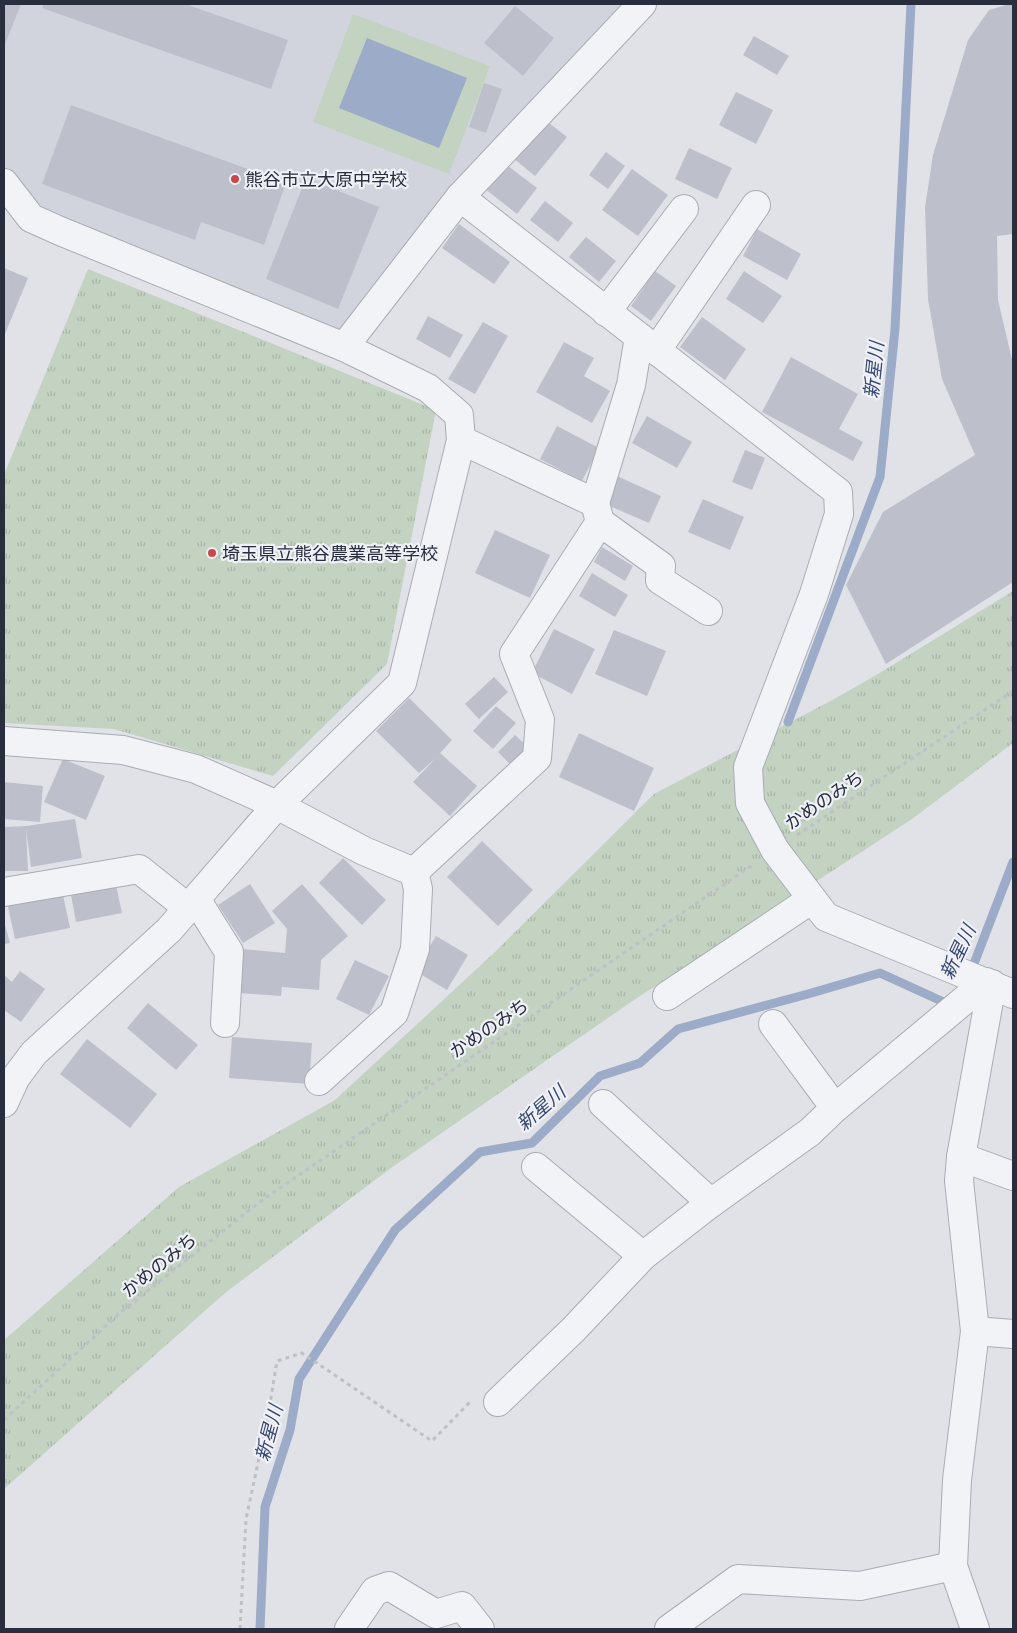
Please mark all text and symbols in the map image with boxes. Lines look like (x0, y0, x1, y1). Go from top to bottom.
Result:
place label: 熊谷市立大原中学校 (245, 169, 407, 190)
marker: 熊谷市立大原中学校 (229, 173, 241, 185)
water label: 新星川 (860, 338, 889, 400)
place label: 埼玉県立熊谷農業高等学校 (222, 543, 438, 564)
marker: 埼玉県立熊谷農業高等学校 (206, 547, 218, 559)
street label: かめのみち (781, 766, 867, 834)
water label: 新星川 (936, 920, 981, 983)
street label: かめのみち (446, 994, 532, 1062)
water label: 新星川 (512, 1079, 572, 1135)
street label: かめのみち (117, 1229, 201, 1301)
water label: 新星川 (251, 1401, 288, 1464)

